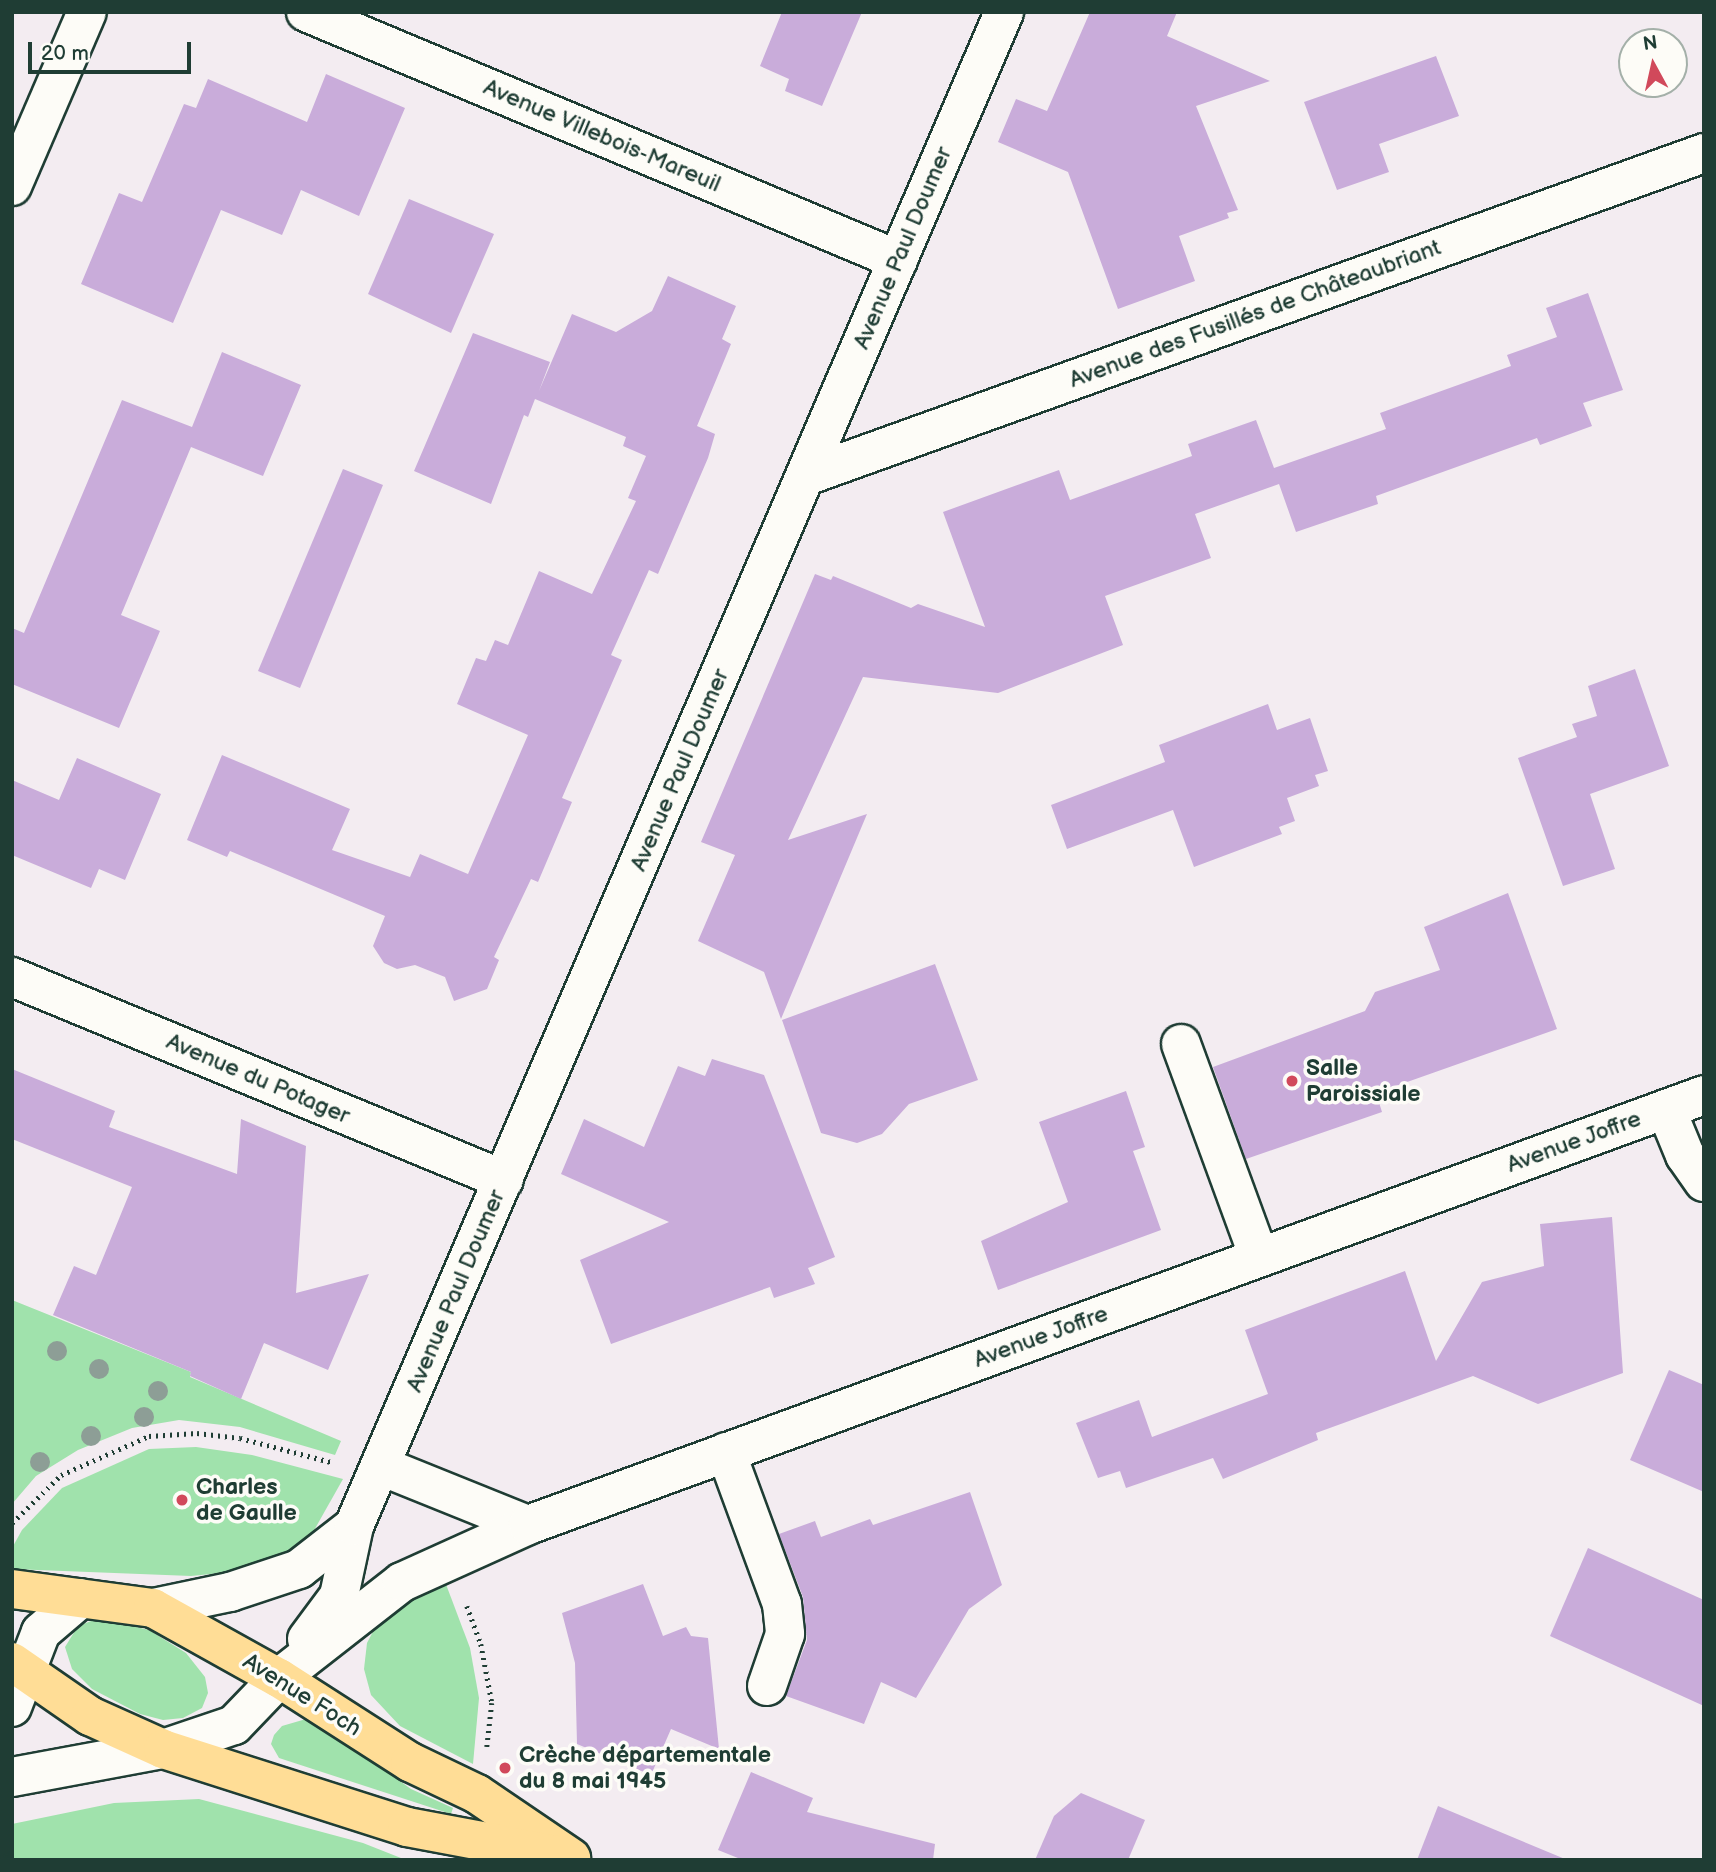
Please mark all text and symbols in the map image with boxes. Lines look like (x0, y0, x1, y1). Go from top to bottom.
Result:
scale bar (32, 28, 194, 72)
north arrow (1618, 28, 1688, 98)
text: N (1642, 31, 1659, 56)
text: 20 m (41, 41, 89, 66)
street label: Avenue Villebois-Mareuil (479, 73, 725, 199)
street label: Avenue Paul Doumer (848, 143, 958, 353)
street label: Avenue des Fusillés de Châteaubriant (1066, 234, 1444, 394)
street label: Avenue Paul Doumer (625, 665, 735, 875)
street label: Avenue du Potager (162, 1028, 354, 1130)
place label: Salle Paroissiale (1306, 1054, 1420, 1108)
marker: Salle Paroissiale (1284, 1073, 1300, 1089)
street label: Avenue Joffre (1503, 1105, 1645, 1179)
street label: Avenue Paul Doumer (401, 1186, 511, 1396)
street label: Avenue Joffre (970, 1300, 1112, 1374)
place label: Charles de Gaulle (196, 1473, 297, 1527)
marker: Charles de Gaulle (174, 1492, 190, 1508)
street label: Avenue Foch (238, 1648, 366, 1742)
place label: Crèche départementale du 8 mai 1945 (519, 1741, 771, 1795)
marker: Crèche départementale du 8 mai 1945 (497, 1760, 513, 1776)

